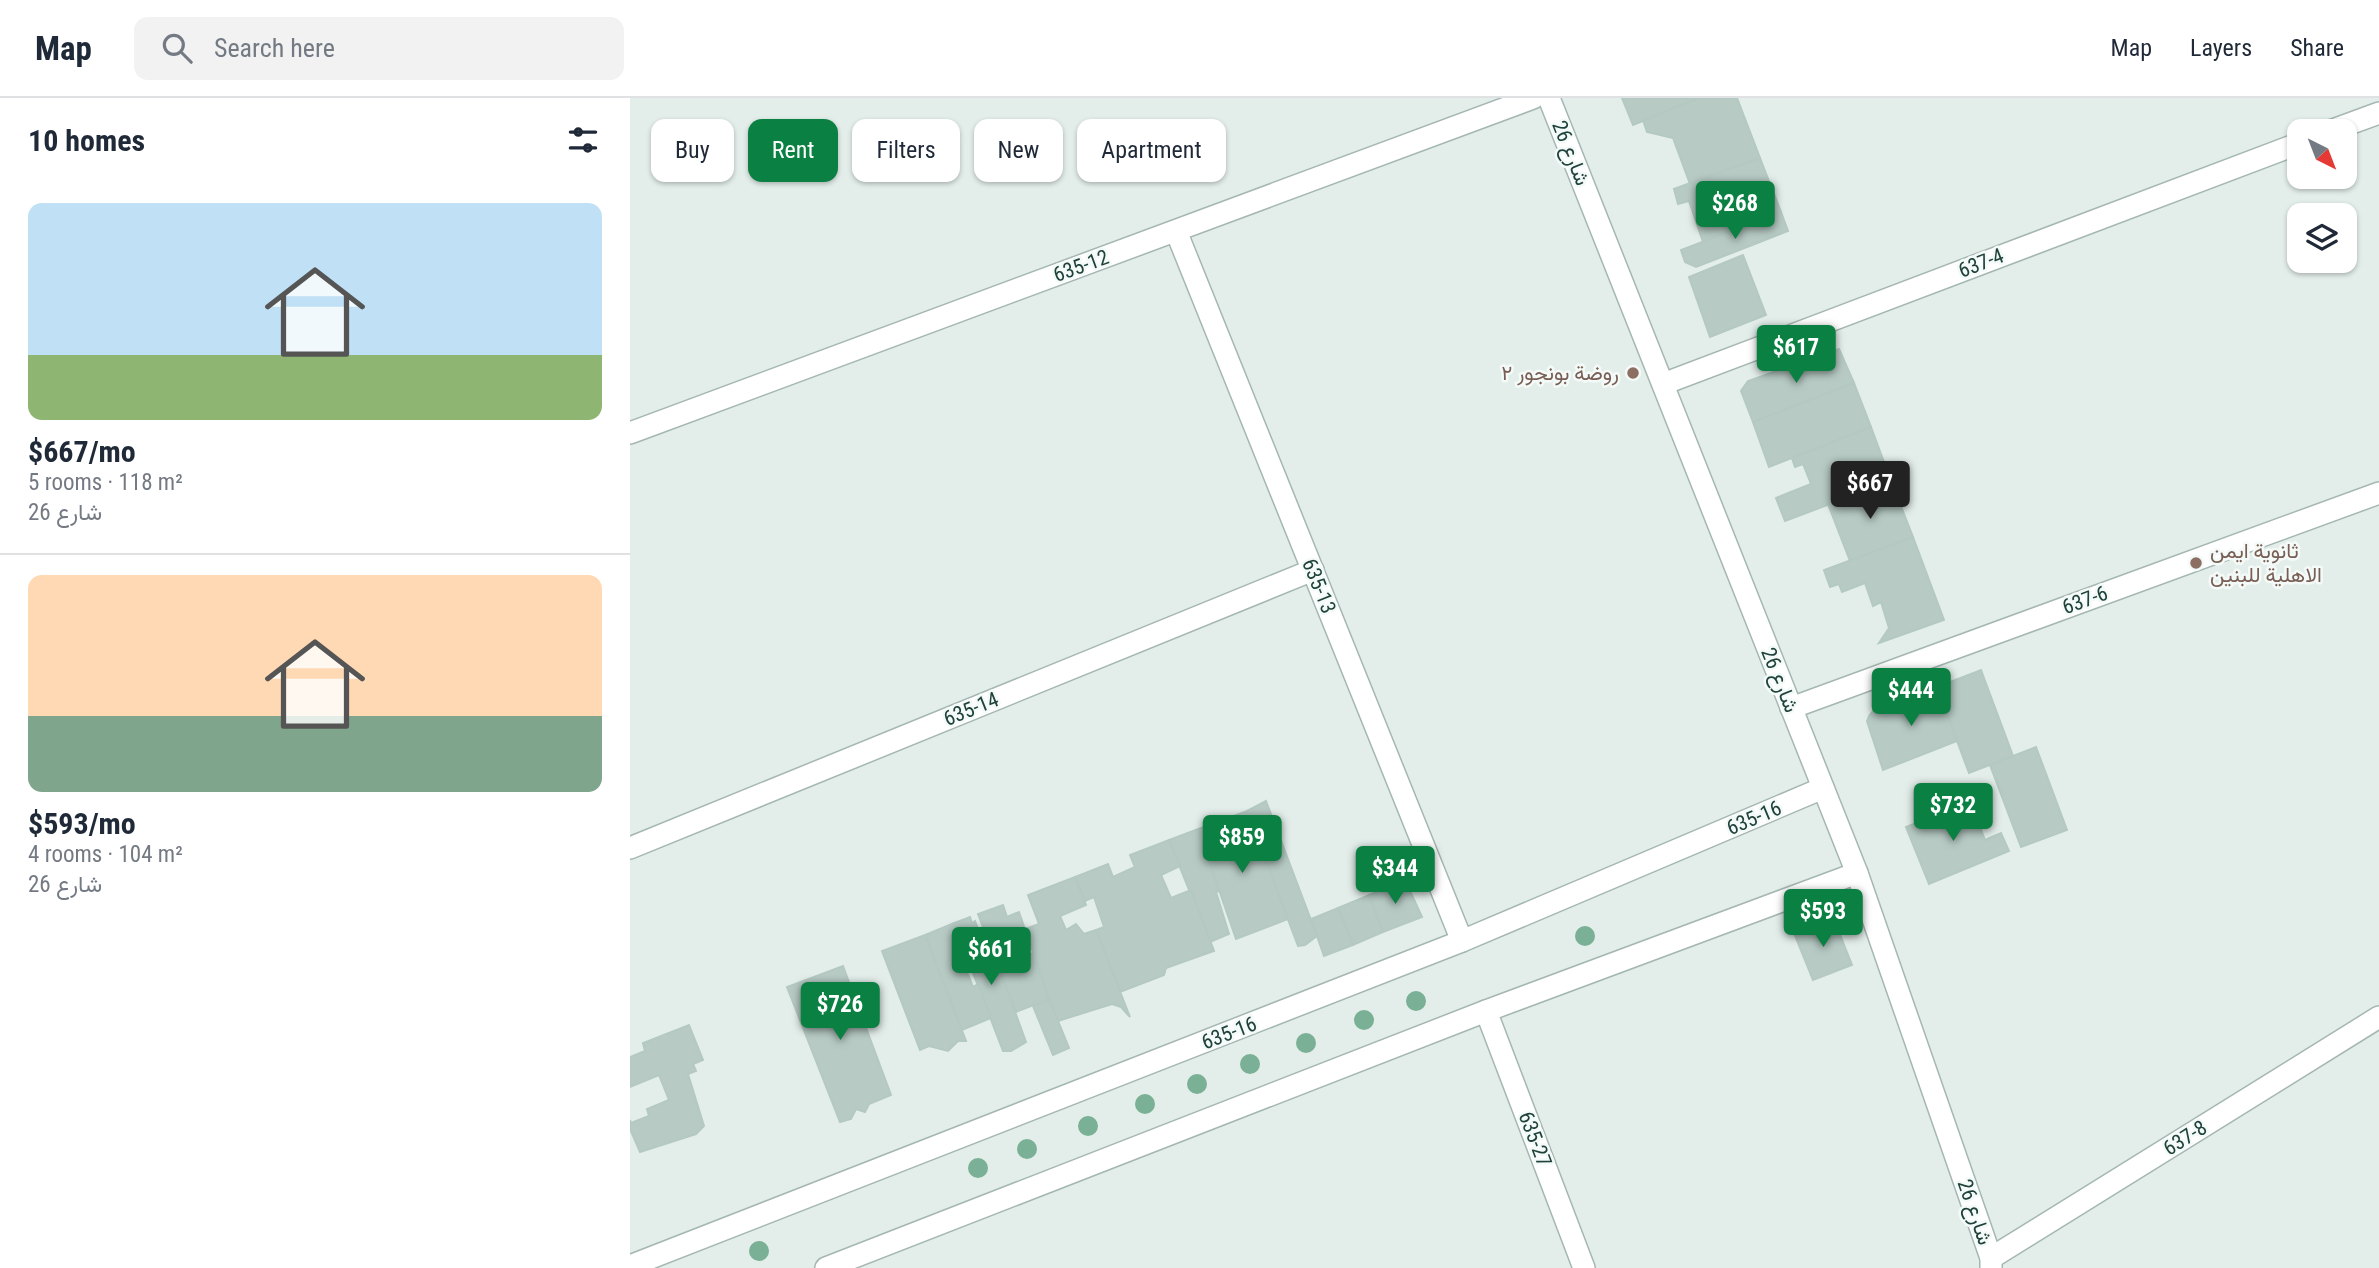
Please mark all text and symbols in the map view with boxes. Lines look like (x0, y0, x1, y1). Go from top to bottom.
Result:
search box (134, 17, 624, 80)
text: Map (35, 29, 92, 68)
icon: search (158, 29, 196, 67)
text: Search here (214, 33, 335, 63)
text: Map (2111, 34, 2152, 62)
text: Layers (2190, 34, 2252, 62)
text: Share (2290, 34, 2344, 62)
street label: شارع 26 (1545, 117, 1595, 190)
chip: Buy (651, 119, 734, 182)
chip: Rent (748, 119, 838, 182)
chip: Filters (852, 119, 960, 182)
chip: New (974, 119, 1063, 182)
chip: Apartment (1077, 119, 1226, 182)
north arrow (2287, 119, 2357, 189)
map controls (2287, 119, 2357, 273)
icon: filters (564, 121, 602, 159)
text: 10 homes (28, 123, 145, 158)
pin: $268 (1694, 181, 1776, 241)
text: $268 (1712, 190, 1758, 217)
button: layers (2287, 203, 2357, 273)
street label: 637-4 (1955, 243, 2007, 283)
street label: 635-12 (1050, 245, 1112, 287)
icon: home (252, 249, 378, 375)
pin: $617 (1755, 326, 1837, 385)
text: $617 (1773, 334, 1819, 361)
place label: روضة بونجور ٢ (1501, 361, 1619, 386)
marker: روضة بونجور ٢ (1625, 365, 1641, 381)
text: $667/mo (28, 434, 136, 469)
pin: $667 (1829, 462, 1911, 521)
text: 5 rooms · 118 m² (28, 469, 183, 496)
text: $667 (1847, 470, 1893, 497)
text: شارع 26 (28, 499, 102, 526)
place label: ثانوية ايمن الاهلية للبنين (2210, 539, 2322, 587)
street label: 635-13 (1297, 555, 1341, 617)
marker: ثانوية ايمن الاهلية للبنين (2188, 555, 2204, 571)
street label: 637-6 (2059, 581, 2111, 619)
icon: home (252, 621, 378, 747)
street label: شارع 26 (1754, 644, 1804, 717)
pin: $444 (1870, 668, 1952, 728)
text: $444 (1888, 677, 1934, 704)
street label: 635-14 (940, 687, 1002, 731)
pin: $732 (1912, 784, 1994, 843)
text: $732 (1930, 792, 1976, 819)
street label: 635-16 (1723, 796, 1785, 840)
text: $593/mo (28, 806, 136, 841)
pin: $859 (1201, 816, 1283, 875)
text: $859 (1219, 824, 1265, 851)
text: 4 rooms · 104 m² (28, 841, 183, 868)
pin: $344 (1354, 846, 1436, 906)
text: $344 (1372, 855, 1418, 882)
text: شارع 26 (28, 871, 102, 898)
pin: $593 (1782, 890, 1864, 949)
text: $593 (1800, 898, 1846, 925)
pin: $661 (950, 928, 1032, 987)
text: $661 (968, 936, 1014, 963)
pin: $726 (799, 982, 881, 1042)
text: $726 (817, 991, 863, 1018)
street label: 635-16 (1198, 1012, 1260, 1054)
street label: 635-27 (1514, 1108, 1556, 1170)
street label: 637-8 (2159, 1115, 2211, 1161)
street label: شارع 26 (1951, 1176, 1997, 1249)

